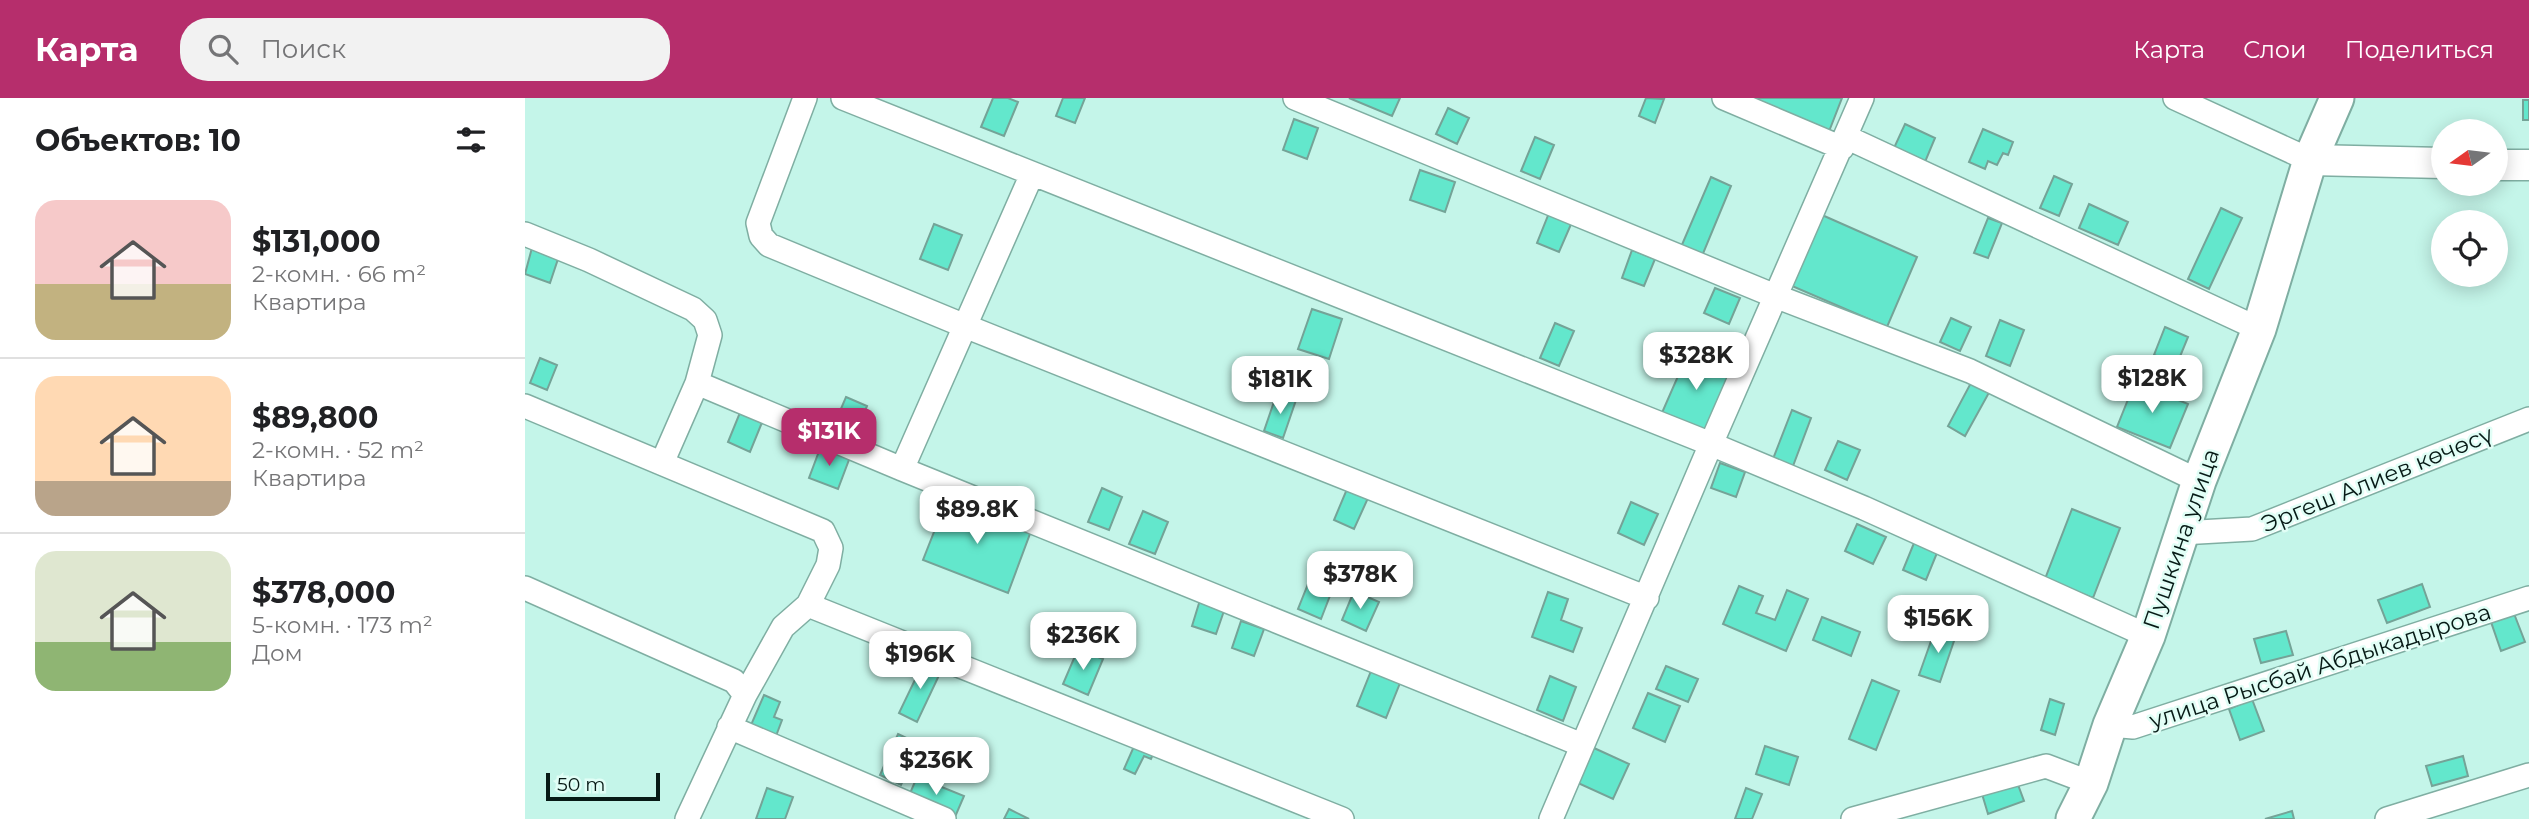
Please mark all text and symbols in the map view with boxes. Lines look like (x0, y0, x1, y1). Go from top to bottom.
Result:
search box (180, 18, 670, 81)
text: Карта (35, 29, 138, 69)
icon: search (204, 30, 242, 68)
text: Поиск (260, 33, 346, 65)
text: Карта (2133, 35, 2205, 64)
text: Слои (2243, 35, 2307, 64)
text: Поделиться (2345, 35, 2494, 64)
north arrow (2431, 119, 2508, 196)
map controls (2431, 119, 2508, 287)
icon: filters (452, 121, 490, 159)
text: Объектов: 10 (35, 122, 241, 159)
button: locate (2431, 210, 2508, 287)
text: $131,000 (252, 223, 381, 260)
icon: home (91, 228, 175, 312)
text: 2-комн. · 66 m² (252, 260, 426, 288)
text: Квартира (252, 288, 366, 316)
pin: $328K (1647, 332, 1745, 392)
text: $328K (1659, 341, 1733, 369)
pin: $181K (1231, 356, 1329, 416)
pin: $128K (2103, 356, 2201, 415)
text: $128K (2117, 364, 2187, 392)
text: $181K (1248, 365, 1312, 393)
text: $89,800 (252, 399, 378, 436)
icon: home (91, 404, 175, 488)
pin: $131K (780, 408, 878, 468)
text: $131K (797, 417, 861, 445)
street label: Эргеш Алиев көчөсү (2257, 420, 2497, 538)
text: 2-комн. · 52 m² (252, 436, 424, 464)
street label: Пушкина улица (2137, 445, 2225, 633)
text: Квартира (252, 464, 366, 492)
pin: $89.8K (920, 486, 1034, 546)
text: $89.8K (936, 495, 1018, 523)
pin: $378K (1311, 552, 1409, 611)
text: $378K (1323, 560, 1397, 588)
text: $378,000 (252, 574, 395, 611)
icon: home (91, 579, 175, 663)
pin: $156K (1889, 596, 1987, 655)
street label: улица Рысбай Абдыкадырова (2145, 597, 2494, 735)
text: $156K (1904, 604, 1972, 632)
text: 5-комн. · 173 m² (252, 611, 433, 639)
pin: $236K (1034, 612, 1132, 672)
text: $236K (1046, 621, 1120, 649)
pin: $196K (871, 632, 969, 691)
text: Дом (252, 639, 303, 667)
text: $196K (885, 640, 955, 668)
pin: $236K (887, 738, 985, 797)
text: $236K (899, 746, 973, 774)
scale bar (546, 770, 660, 802)
text: 50 m (557, 773, 605, 796)

